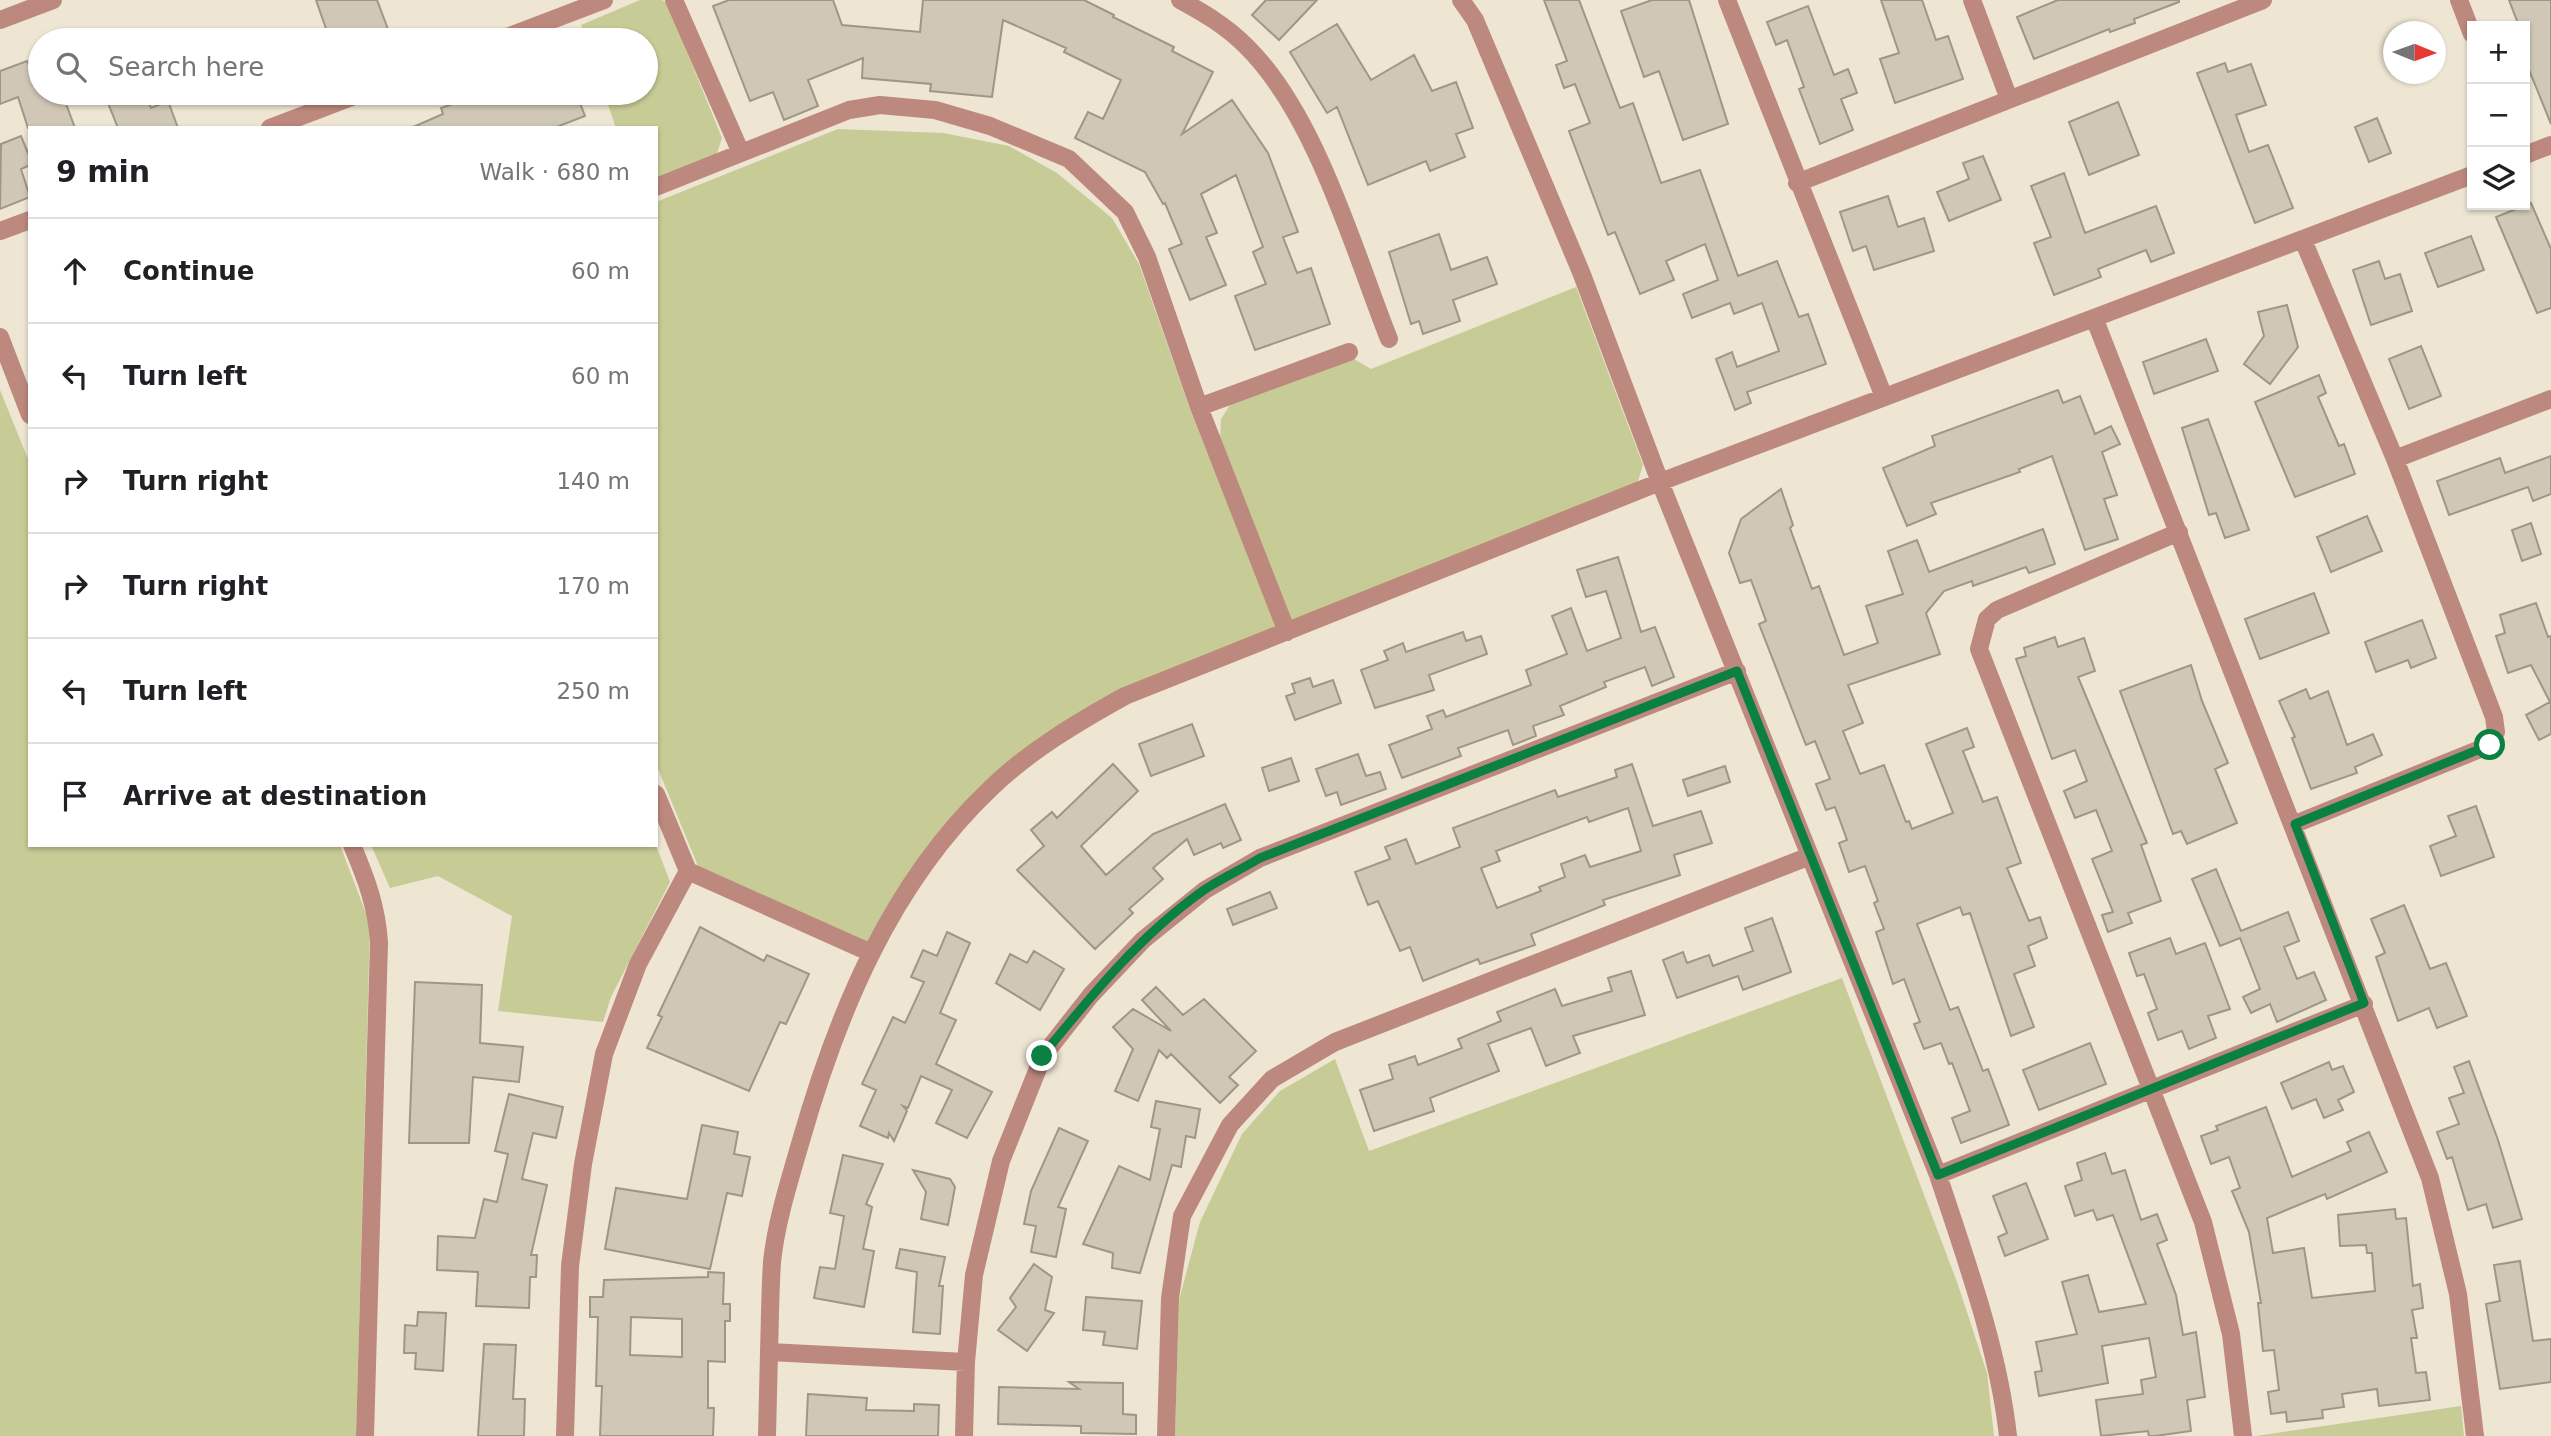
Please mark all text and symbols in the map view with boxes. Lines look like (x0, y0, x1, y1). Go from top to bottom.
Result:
north arrow (2383, 21, 2446, 84)
map controls (2467, 21, 2530, 210)
button: + (2467, 21, 2530, 84)
search box (28, 28, 658, 105)
icon: search (52, 48, 90, 86)
text: Search here (108, 52, 264, 82)
button: − (2467, 84, 2530, 147)
button: layers (2467, 147, 2530, 210)
text: 9 min (56, 154, 150, 189)
text: Walk · 680 m (479, 159, 630, 185)
icon: ahead (56, 252, 94, 290)
text: Continue (123, 256, 254, 286)
text: 60 m (571, 258, 630, 284)
icon: left (56, 357, 94, 395)
text: Turn left (123, 361, 247, 391)
text: 60 m (571, 363, 630, 389)
icon: right (56, 462, 94, 500)
text: Turn right (123, 466, 268, 496)
text: 140 m (556, 468, 630, 494)
icon: right (56, 567, 94, 605)
text: Turn right (123, 571, 268, 601)
text: 170 m (556, 573, 630, 599)
icon: left (56, 672, 94, 710)
text: Turn left (123, 676, 247, 706)
text: 250 m (556, 678, 630, 704)
route start (2474, 729, 2505, 760)
icon: arrive (56, 777, 94, 815)
text: Arrive at destination (123, 781, 427, 811)
route end (1026, 1040, 1057, 1071)

